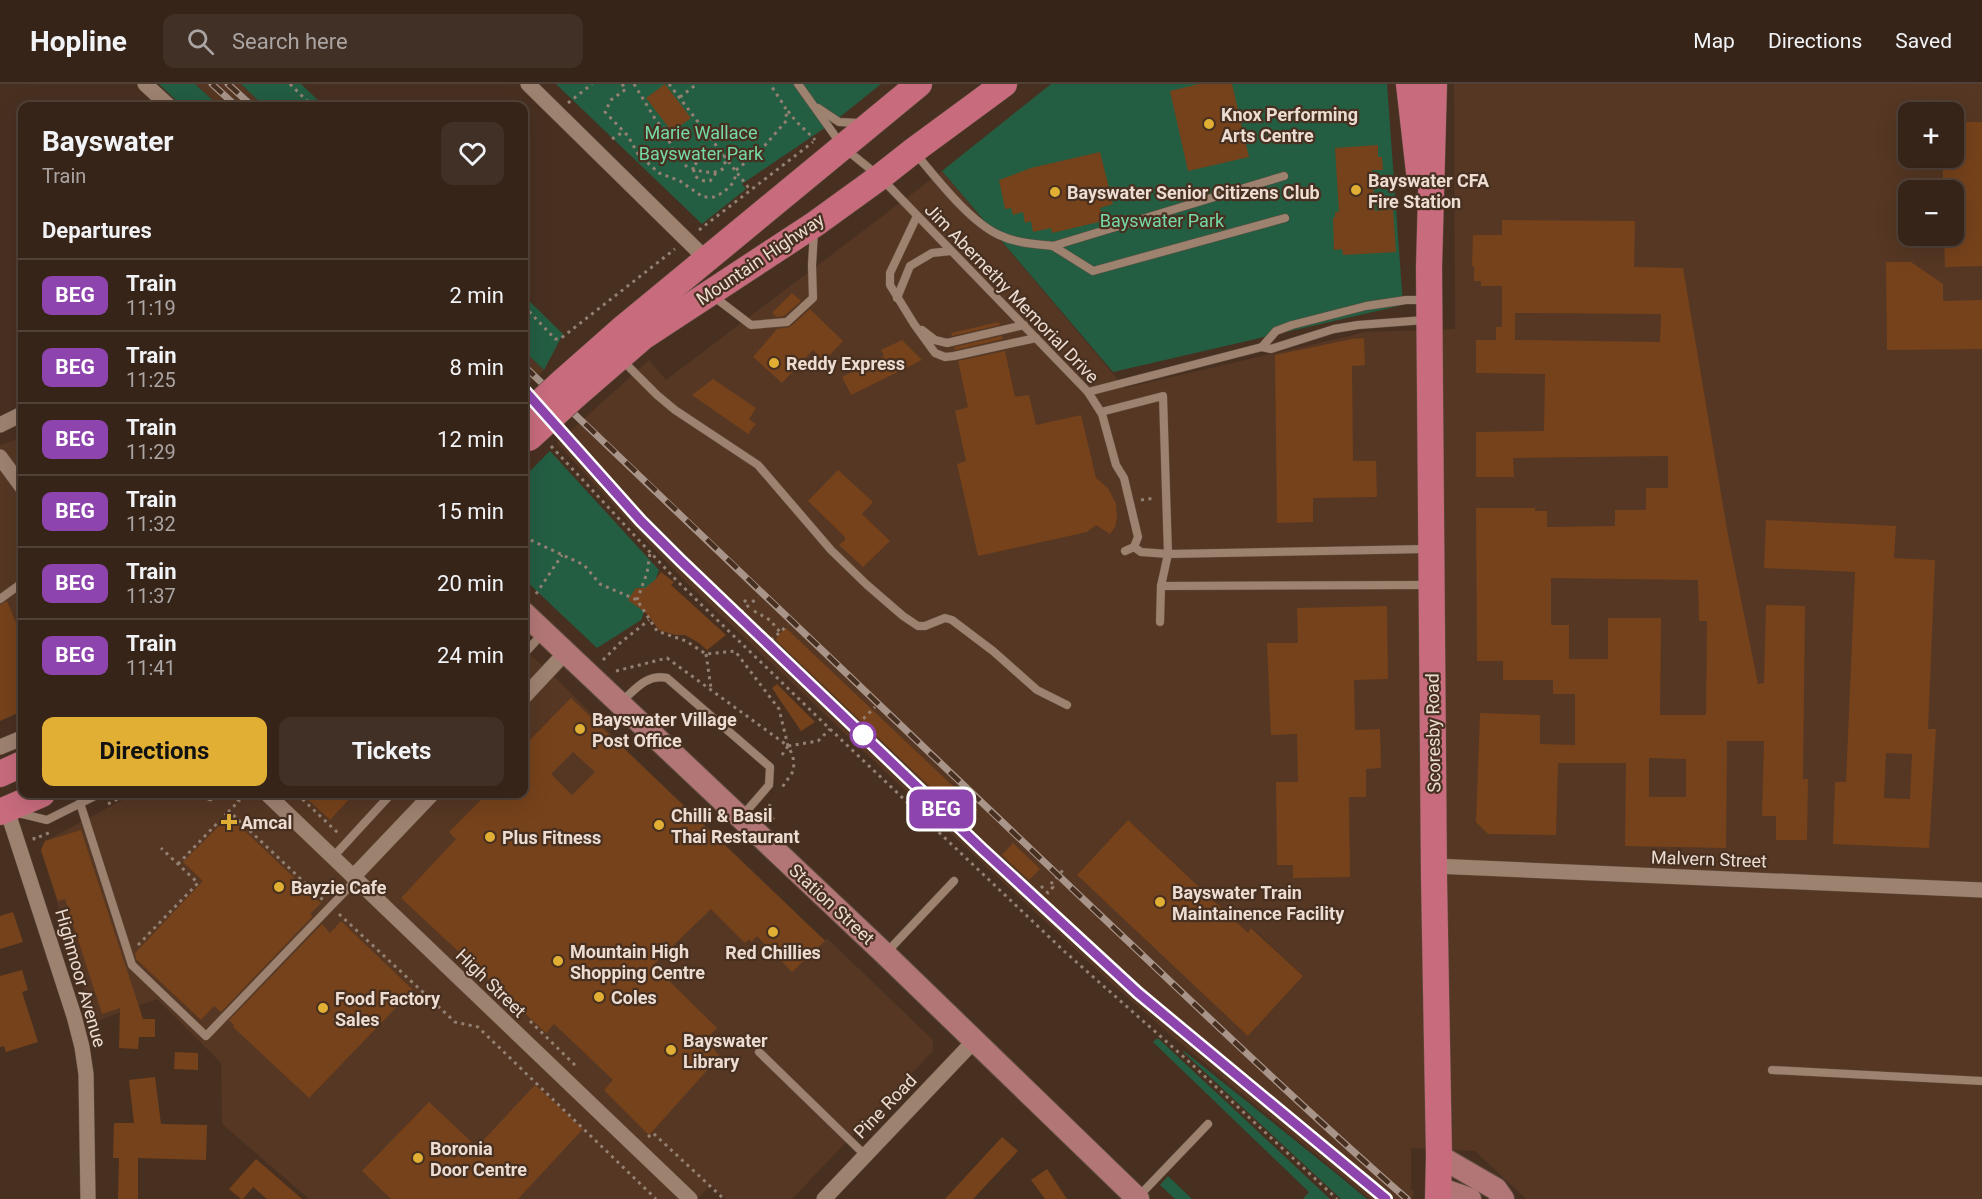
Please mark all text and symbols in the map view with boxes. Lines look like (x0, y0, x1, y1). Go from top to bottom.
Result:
search box (163, 14, 583, 68)
text: Hopline (30, 25, 127, 58)
icon: search (184, 25, 217, 58)
text: Search here (232, 29, 348, 54)
text: Map (1693, 29, 1735, 53)
text: Directions (1768, 29, 1862, 53)
text: Saved (1895, 29, 1952, 53)
map controls (1898, 102, 1964, 246)
button: + (1898, 102, 1964, 168)
place label: Knox Performing Arts Centre (1221, 104, 1358, 146)
marker: Knox Performing Arts Centre (1202, 117, 1216, 131)
button: heart (441, 122, 504, 185)
park label: Marie Wallace Bayswater Park (639, 122, 764, 164)
text: Bayswater (42, 125, 174, 158)
text: Train (42, 164, 86, 188)
place label: Bayswater CFA Fire Station (1368, 170, 1490, 212)
button: − (1898, 180, 1964, 246)
place label: Bayswater Senior Citizens Club (1067, 182, 1320, 203)
marker: Bayswater CFA Fire Station (1349, 183, 1363, 197)
marker: Bayswater Senior Citizens Club (1048, 185, 1062, 199)
street label: Jim Abernethy Memorial Drive (921, 199, 1103, 387)
street label: Mountain Highway (692, 208, 828, 309)
park label: Bayswater Park (1100, 210, 1225, 231)
text: Departures (42, 218, 152, 243)
text: Train (126, 271, 177, 296)
text: BEG (55, 283, 95, 307)
text: 2 min (449, 283, 504, 308)
text: 11:19 (126, 296, 176, 320)
text: Train (126, 343, 177, 368)
place label: Reddy Express (786, 353, 905, 374)
text: BEG (55, 355, 95, 379)
text: 8 min (449, 355, 504, 380)
marker: Reddy Express (767, 356, 781, 370)
text: 11:25 (126, 368, 176, 392)
text: Train (126, 415, 177, 440)
text: BEG (55, 427, 95, 451)
text: 12 min (437, 427, 504, 452)
text: 11:29 (126, 440, 176, 464)
text: Train (126, 487, 177, 512)
text: BEG (55, 499, 95, 523)
text: 15 min (437, 499, 504, 524)
text: 11:32 (126, 512, 176, 536)
text: Train (126, 559, 177, 584)
text: BEG (55, 571, 95, 595)
text: 20 min (437, 571, 504, 596)
text: 11:37 (126, 584, 176, 608)
text: Train (126, 631, 177, 656)
text: BEG (55, 643, 95, 667)
text: 24 min (437, 643, 504, 668)
text: 11:41 (126, 656, 176, 680)
street label: Scoresby Road (1421, 673, 1445, 793)
place label: Bayswater Village Post Office (592, 709, 737, 751)
button: Directions (42, 717, 267, 786)
button: Tickets (279, 717, 504, 786)
marker: Bayswater Village Post Office (573, 722, 587, 736)
unlabelled marker (850, 722, 876, 748)
line badge: BEG (906, 790, 976, 828)
text: BEG (921, 797, 961, 821)
place label: Chilli & Basil Thai Restaurant (671, 805, 800, 847)
place label: Amcal (241, 812, 292, 833)
marker: Amcal (222, 815, 236, 829)
marker: Chilli & Basil Thai Restaurant (652, 818, 666, 832)
place label: Plus Fitness (502, 827, 601, 848)
marker: Plus Fitness (483, 830, 497, 844)
street label: Malvern Street (1651, 846, 1767, 872)
street label: Station Street (785, 859, 879, 949)
place label: Bayzie Cafe (291, 877, 387, 898)
marker: Bayzie Cafe (272, 880, 286, 894)
place label: Bayswater Train Maintainence Facility (1172, 882, 1345, 924)
marker: Bayswater Train Maintainence Facility (1153, 895, 1167, 909)
street label: Highmoor Avenue (51, 906, 111, 1050)
marker: Red Chillies (766, 925, 780, 939)
place label: Mountain High Shopping Centre (570, 941, 705, 983)
place label: Red Chillies (725, 942, 821, 963)
street label: High Street (452, 944, 530, 1022)
marker: Mountain High Shopping Centre (551, 954, 565, 968)
place label: Coles (611, 987, 657, 1008)
place label: Food Factory Sales (335, 988, 441, 1030)
marker: Coles (592, 990, 606, 1004)
marker: Food Factory Sales (316, 1001, 330, 1015)
place label: Bayswater Library (683, 1030, 768, 1072)
marker: Bayswater Library (664, 1043, 678, 1057)
street label: Pine Road (849, 1070, 921, 1142)
place label: Boronia Door Centre (430, 1138, 527, 1180)
marker: Boronia Door Centre (411, 1151, 425, 1165)

